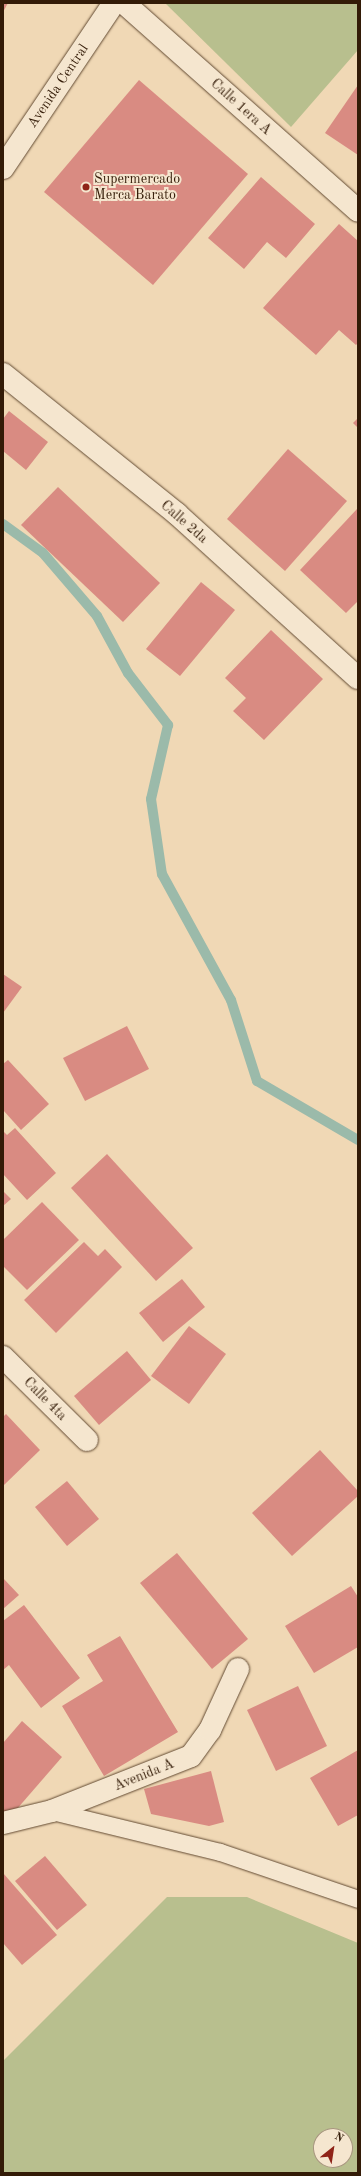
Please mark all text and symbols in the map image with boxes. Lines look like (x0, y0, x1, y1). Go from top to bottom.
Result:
street label: Avenida Central (24, 41, 92, 131)
street label: Calle 1era A (207, 75, 275, 139)
place label: Supermercado Merca Barato (94, 171, 180, 204)
marker: Supermercado Merca Barato (81, 182, 91, 192)
street label: Calle 2da (157, 497, 211, 547)
street label: Calle 4ta (20, 1374, 70, 1424)
street label: Avenida A (112, 1755, 176, 1795)
north arrow (313, 2128, 353, 2168)
text: N (332, 2131, 345, 2145)

